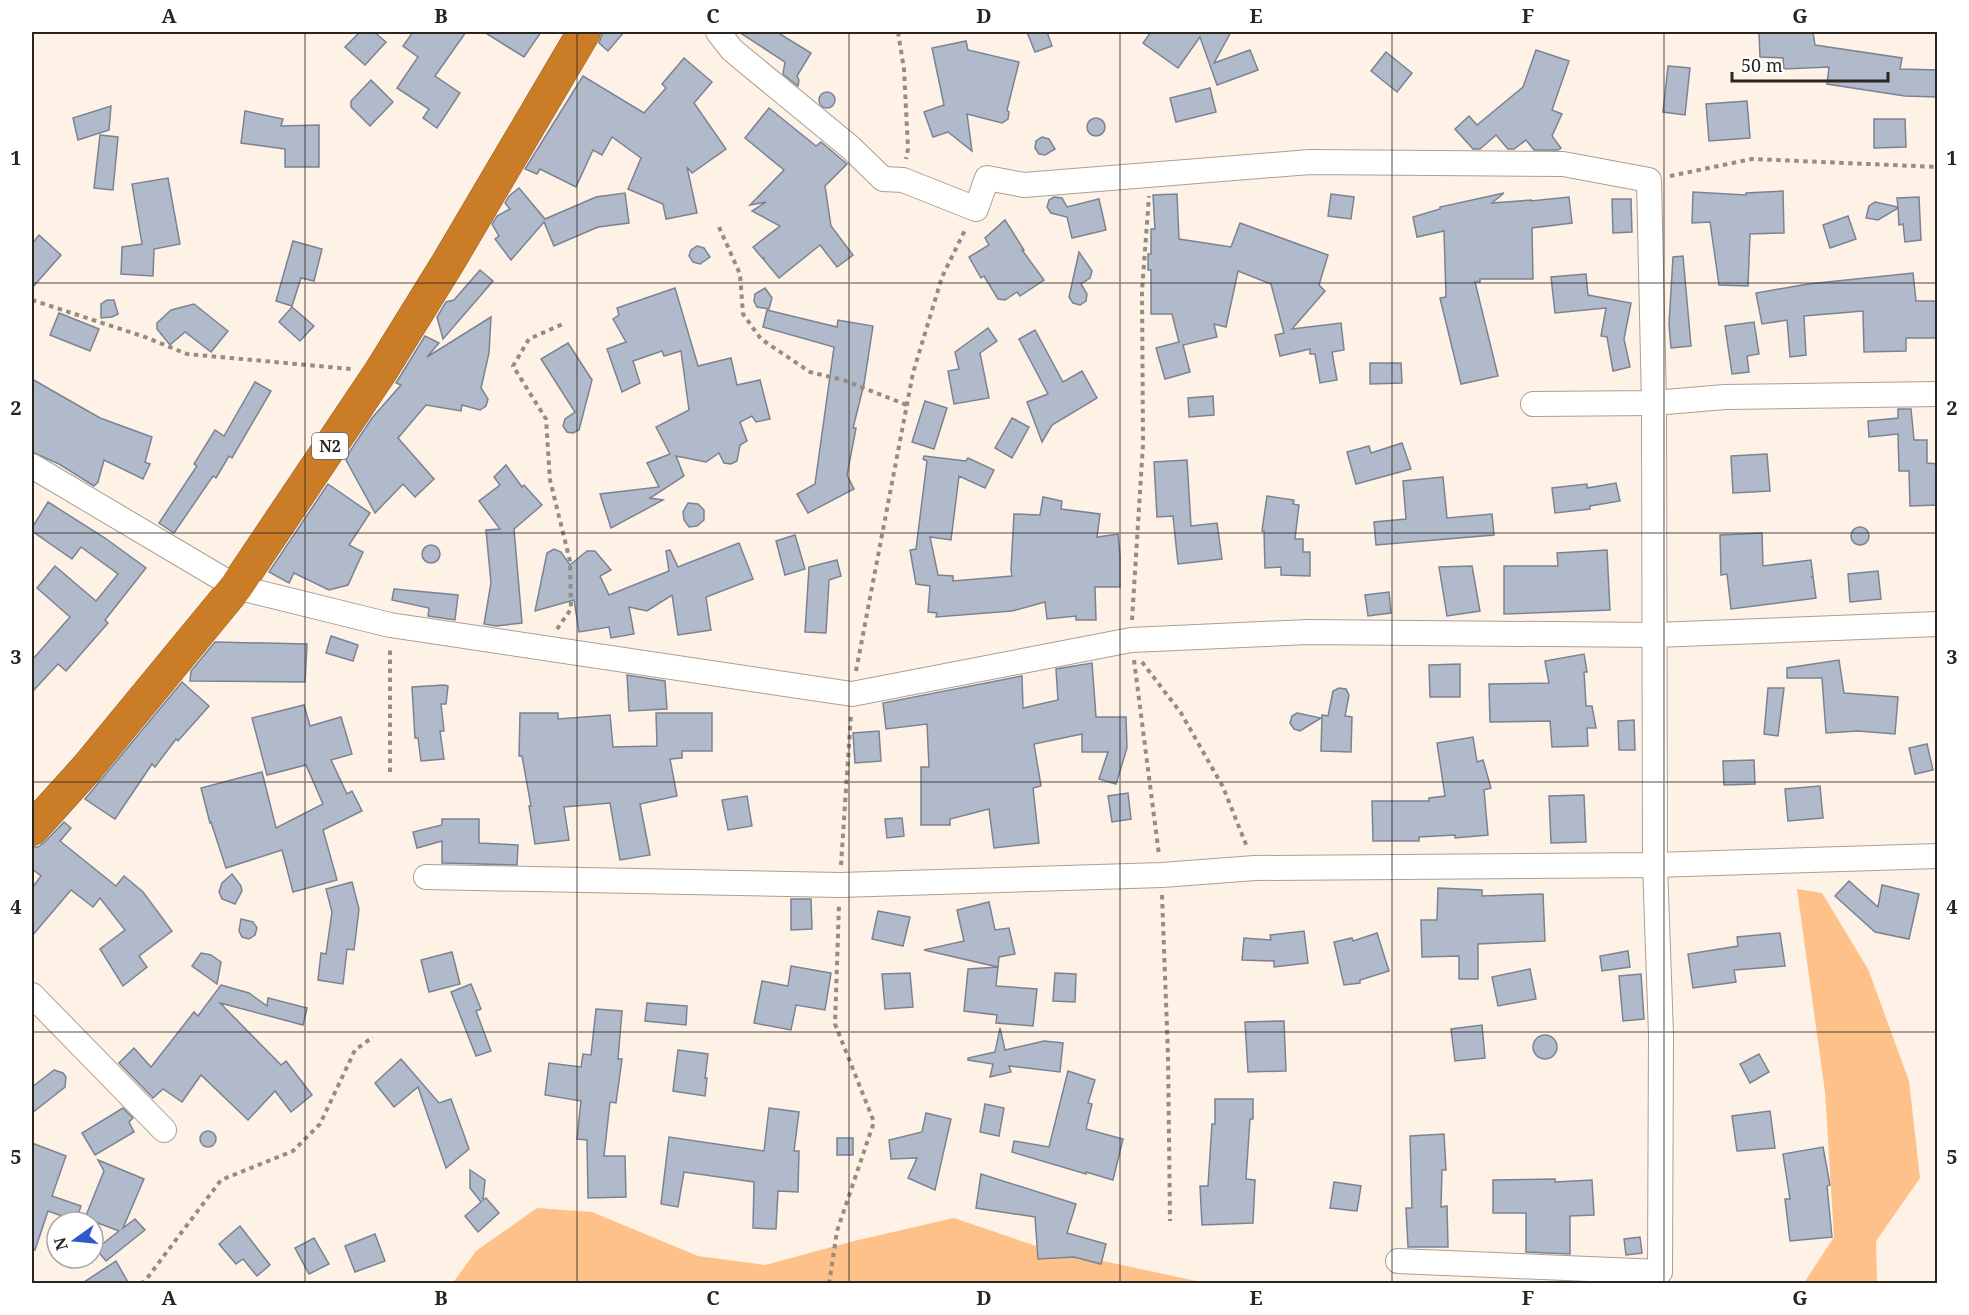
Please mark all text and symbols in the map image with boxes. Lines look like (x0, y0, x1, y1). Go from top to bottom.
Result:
text: A (161, 2, 177, 29)
text: B (434, 2, 448, 29)
text: C (706, 2, 720, 29)
text: D (976, 2, 992, 29)
text: E (1249, 2, 1263, 29)
text: F (1522, 2, 1534, 29)
text: G (1792, 2, 1808, 29)
scale bar (1732, 45, 1888, 83)
text: 50 m (1741, 53, 1783, 77)
text: 1 (10, 144, 22, 171)
text: 1 (1946, 144, 1958, 171)
text: 2 (10, 394, 22, 421)
text: 2 (1946, 394, 1958, 421)
road number: N2 (312, 433, 348, 459)
text: 3 (10, 643, 22, 670)
text: 3 (1946, 643, 1958, 670)
text: 4 (10, 893, 22, 920)
text: 4 (1946, 893, 1958, 920)
text: 5 (10, 1143, 22, 1170)
text: 5 (1946, 1143, 1958, 1170)
north arrow (45, 1210, 105, 1270)
text: N (48, 1235, 73, 1253)
text: A (161, 1284, 177, 1311)
text: B (434, 1284, 448, 1311)
text: C (706, 1284, 720, 1311)
text: D (976, 1284, 992, 1311)
text: E (1249, 1284, 1263, 1311)
text: F (1522, 1284, 1534, 1311)
text: G (1792, 1284, 1808, 1311)

